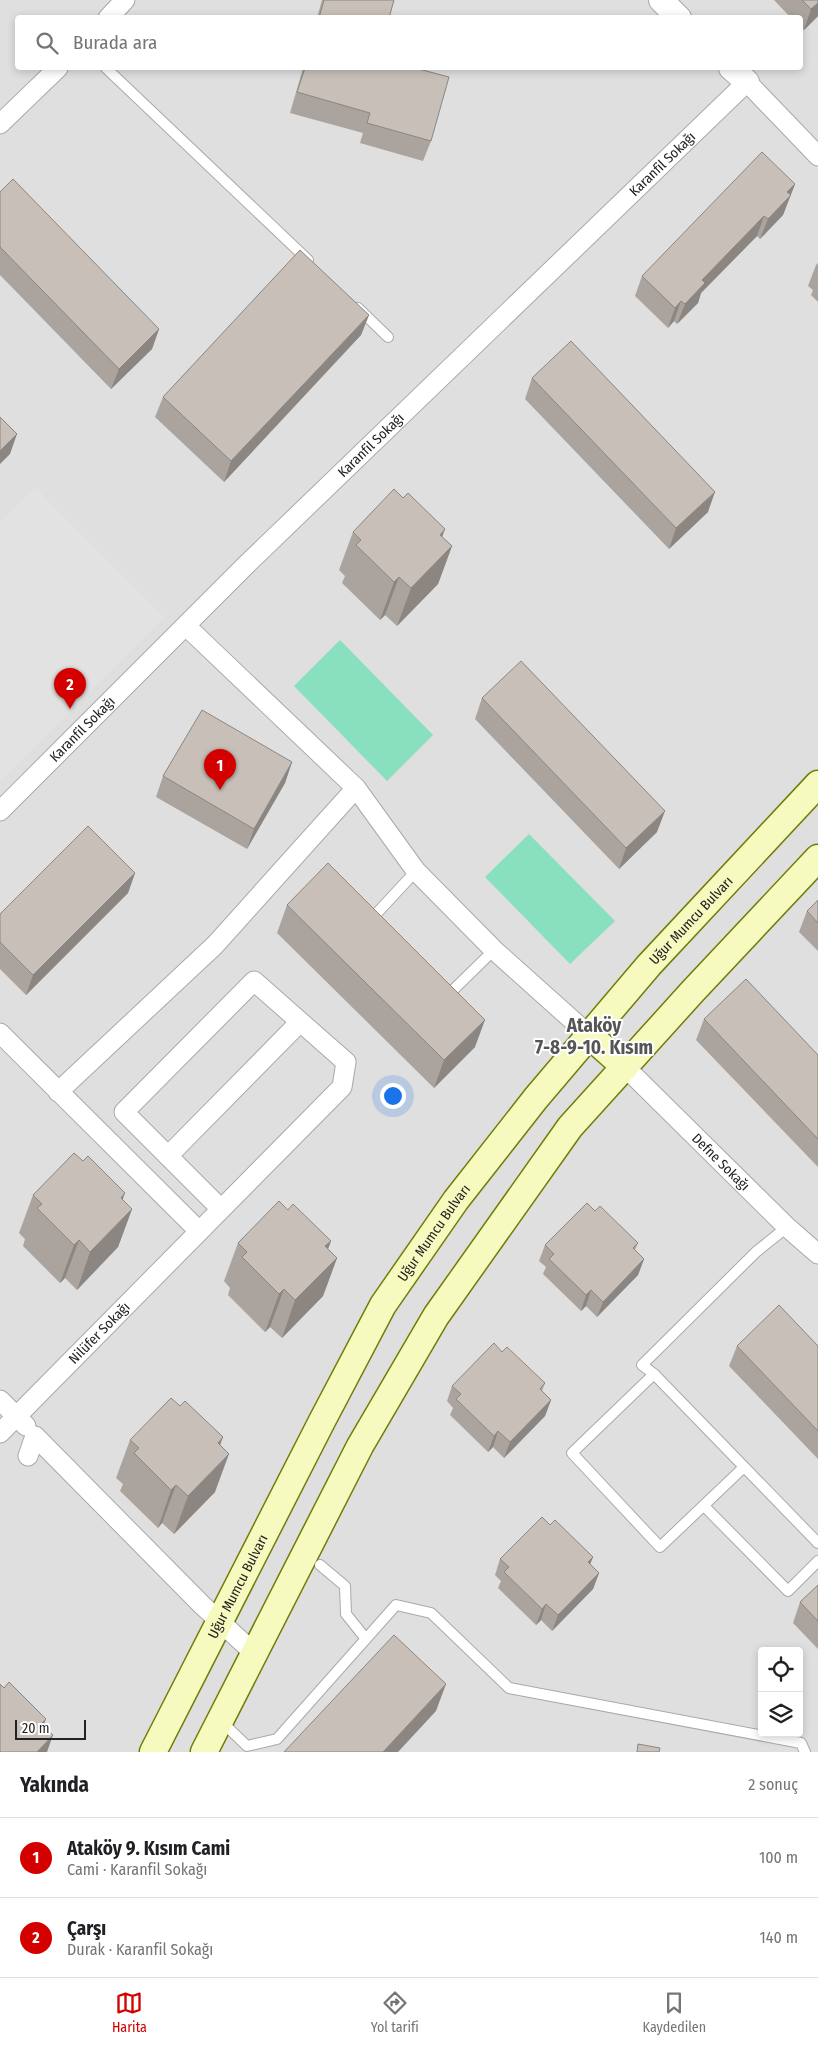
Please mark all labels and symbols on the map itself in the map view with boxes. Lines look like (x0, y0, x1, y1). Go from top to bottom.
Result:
street label: Karanfil Sokağı (626, 128, 699, 200)
street label: Karanfil Sokağı (334, 410, 408, 481)
pin: 2 (54, 668, 86, 709)
street label: Karanfil Sokağı (46, 693, 119, 765)
pin: 1 (204, 749, 236, 790)
street label: Uğur Mumcu Bulvarı (646, 873, 737, 968)
district label: Ataköy 7-8-9-10. Kısım (535, 1014, 653, 1059)
your location (380, 1083, 406, 1109)
street label: Defne Sokağı (688, 1130, 753, 1194)
street label: Uğur Mumcu Bulvarı (394, 1181, 474, 1285)
street label: Nilüfer Sokağı (65, 1299, 134, 1367)
street label: Uğur Mumcu Bulvarı (204, 1532, 272, 1642)
scale bar (15, 1717, 86, 1740)

